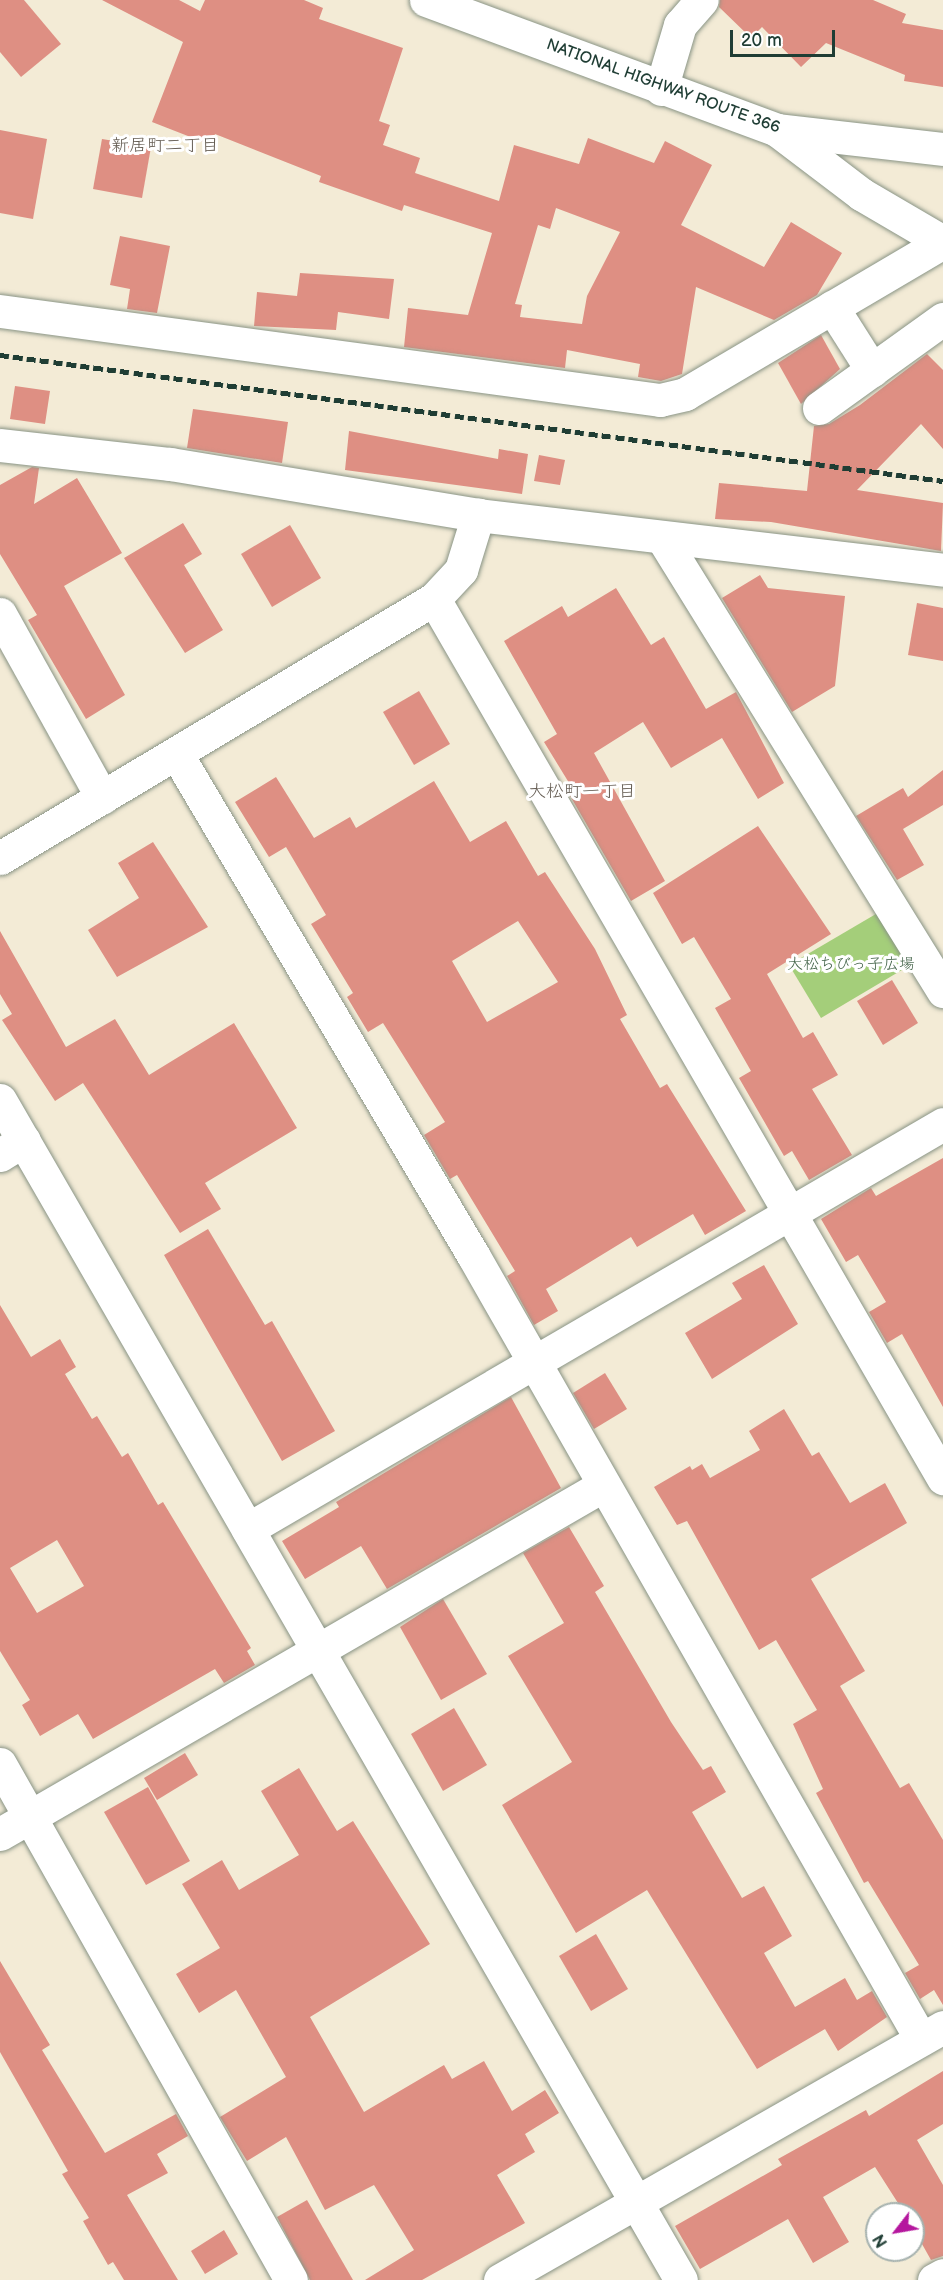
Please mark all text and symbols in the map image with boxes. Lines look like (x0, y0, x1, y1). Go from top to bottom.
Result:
scale bar (733, 18, 838, 56)
text: 20 m (741, 30, 782, 51)
street label: NATIONAL HIGHWAY ROUTE 366 (544, 36, 782, 138)
district label: 新居町二丁目 (111, 135, 219, 157)
district label: 大松町一丁目 (528, 781, 636, 803)
park label: 大松ちびっ子広場 (787, 955, 915, 975)
north arrow (865, 2202, 925, 2262)
text: N (870, 2230, 892, 2251)

